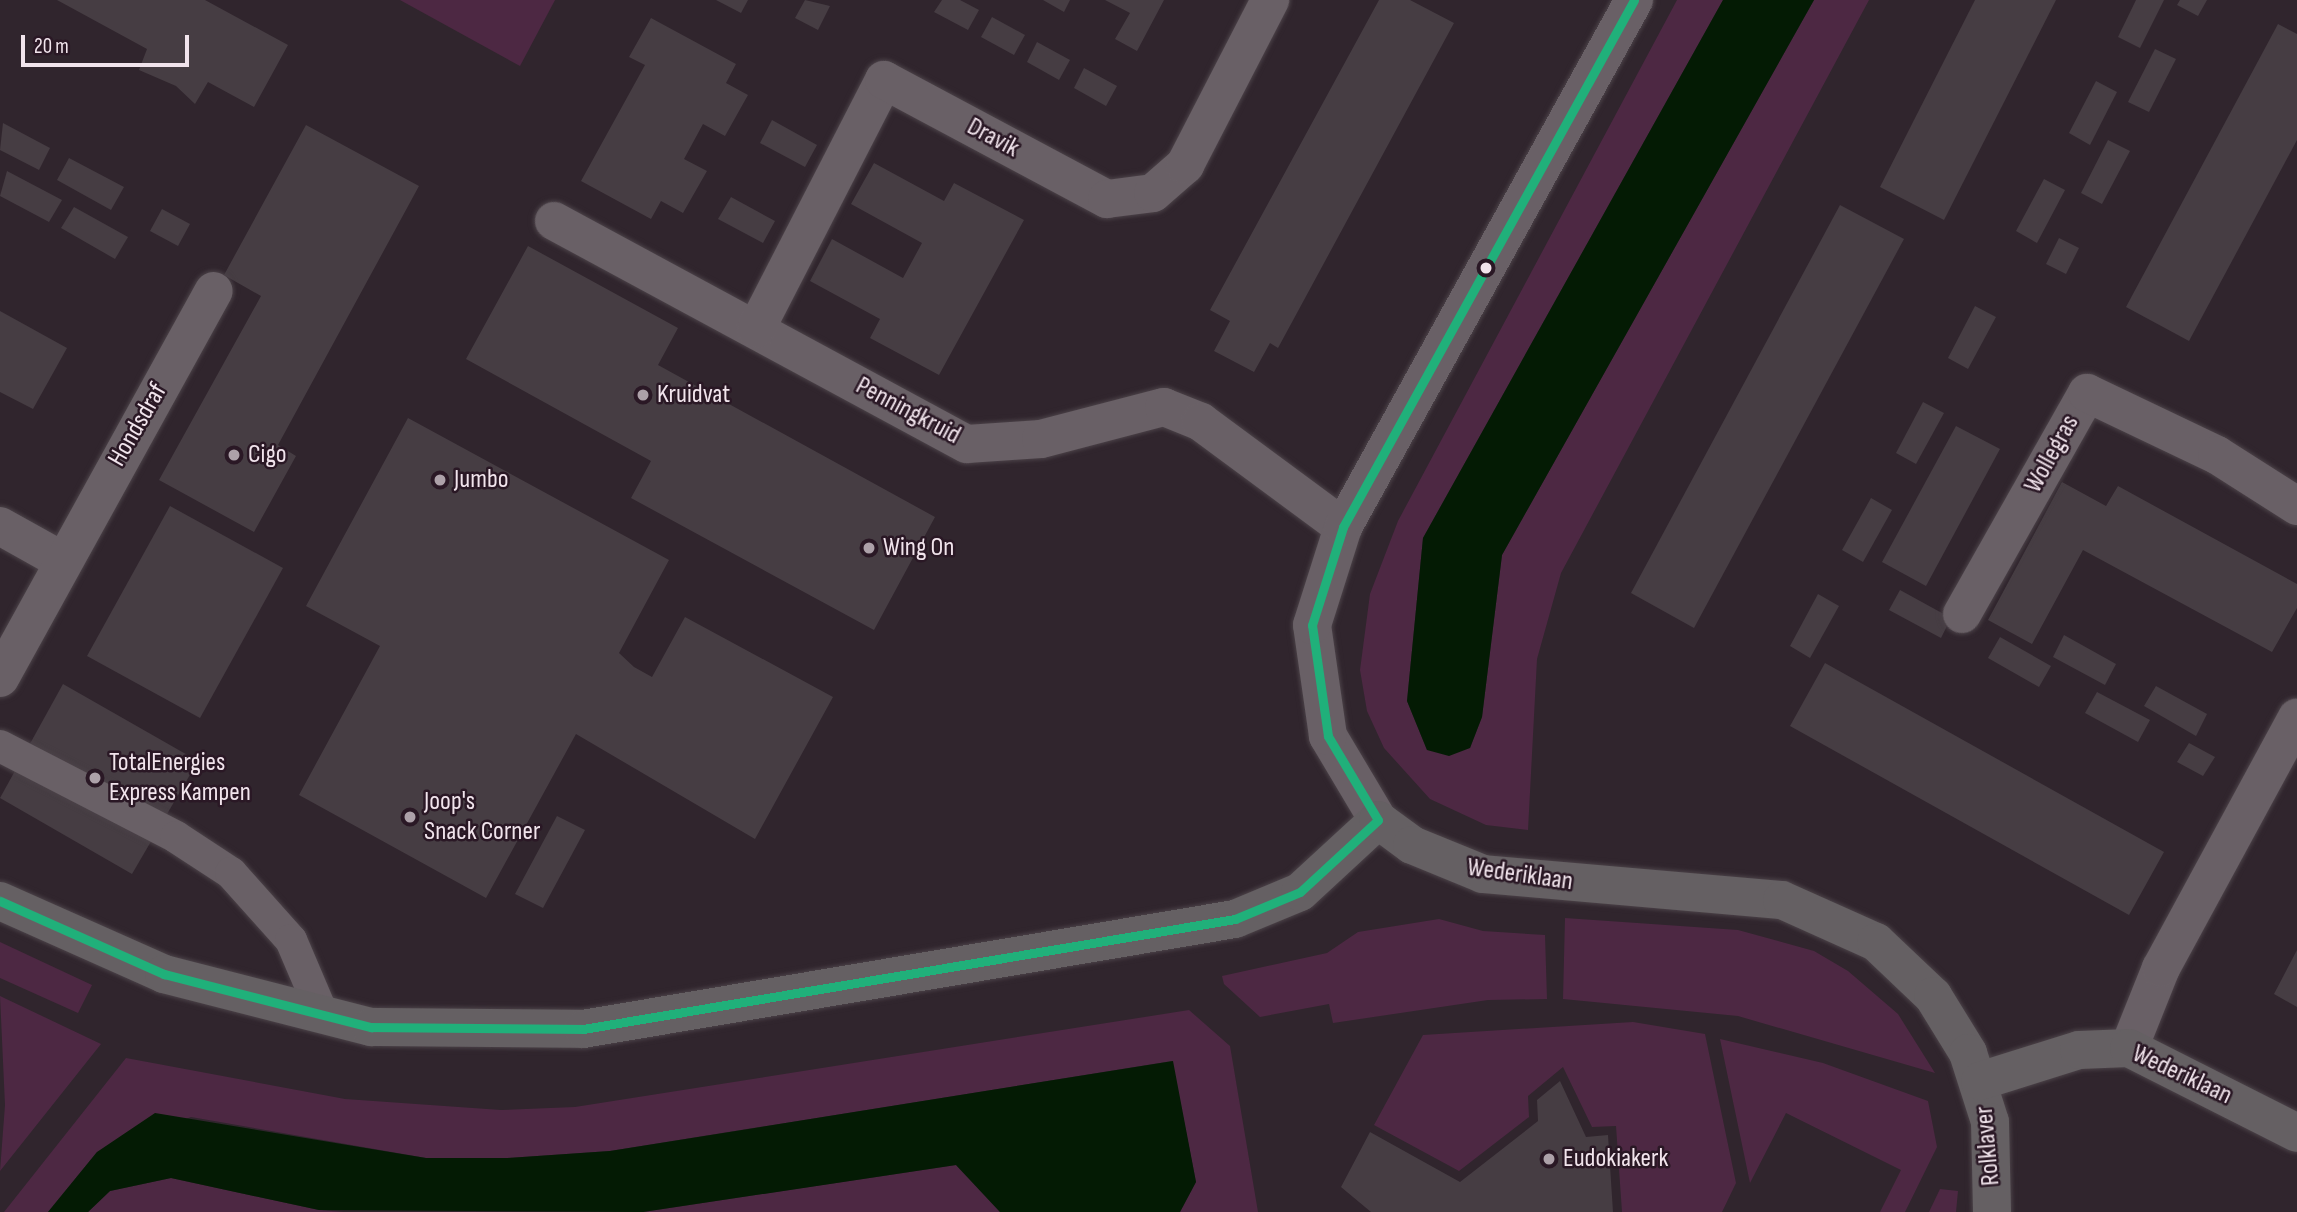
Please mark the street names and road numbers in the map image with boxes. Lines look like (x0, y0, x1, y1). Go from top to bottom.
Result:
street label: Dravik (962, 111, 1024, 165)
street label: Penningkruid (850, 370, 966, 452)
street label: Hondsdraf (102, 378, 174, 472)
street label: Wollegras (2018, 410, 2086, 498)
street label: Wederiklaan (1465, 852, 1575, 898)
street label: Wederiklaan (2127, 1038, 2237, 1112)
street label: Rolklaver (1969, 1105, 2007, 1187)

